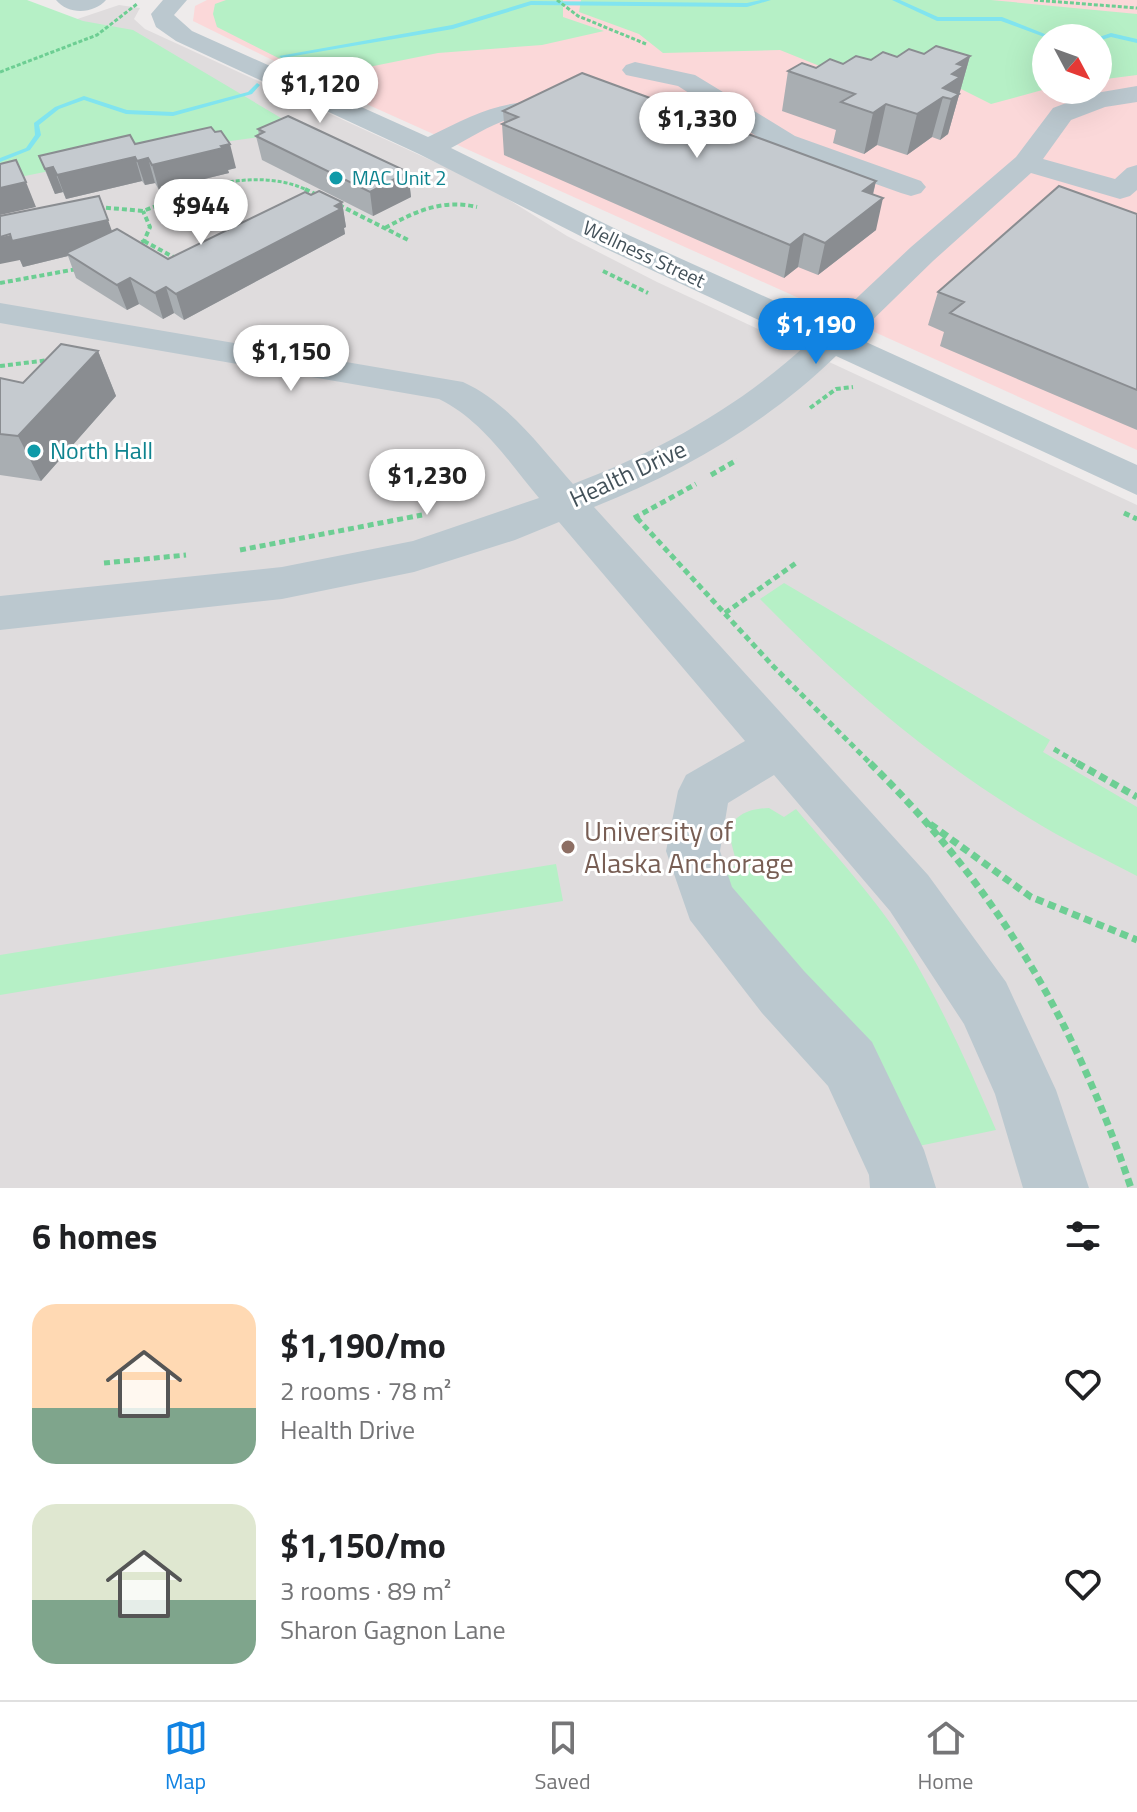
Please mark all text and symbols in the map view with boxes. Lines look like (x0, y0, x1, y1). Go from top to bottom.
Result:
north arrow (1032, 24, 1112, 104)
map controls (1032, 24, 1112, 104)
pin: $1,120 (255, 57, 385, 125)
text: $1,120 (280, 63, 360, 102)
pin: $1,330 (632, 92, 762, 160)
text: $1,330 (657, 98, 737, 137)
place label: MAC Unit 2 (352, 162, 446, 193)
marker: MAC Unit 2 (327, 169, 345, 187)
pin: $944 (154, 179, 248, 247)
text: $944 (172, 185, 230, 224)
street label: Wellness Street (578, 212, 711, 296)
pin: $1,190 (751, 298, 881, 366)
text: $1,190 (776, 304, 856, 343)
pin: $1,150 (226, 325, 356, 393)
text: $1,150 (251, 331, 331, 370)
street label: Health Drive (563, 430, 692, 516)
place label: North Hall (50, 432, 153, 468)
marker: North Hall (25, 442, 43, 460)
pin: $1,230 (362, 449, 492, 517)
text: $1,230 (387, 455, 467, 494)
place label: University of Alaska Anchorage (584, 809, 794, 884)
marker: University of Alaska Anchorage (559, 838, 577, 856)
text: 6 homes (32, 1210, 157, 1262)
icon: filters (1061, 1214, 1105, 1258)
text: $1,190/mo (280, 1319, 446, 1371)
icon: home (96, 1336, 192, 1432)
icon: heart (1061, 1362, 1105, 1406)
text: 2 rooms · 78 m² (280, 1371, 451, 1410)
text: Health Drive (280, 1410, 415, 1449)
text: $1,150/mo (280, 1519, 446, 1571)
icon: home (96, 1536, 192, 1632)
icon: heart (1061, 1562, 1105, 1606)
text: 3 rooms · 89 m² (280, 1571, 451, 1610)
text: Sharon Gagnon Lane (280, 1610, 506, 1649)
tab: Map (164, 1716, 208, 1798)
tab: Saved (535, 1716, 591, 1798)
tab: Home (918, 1716, 973, 1798)

